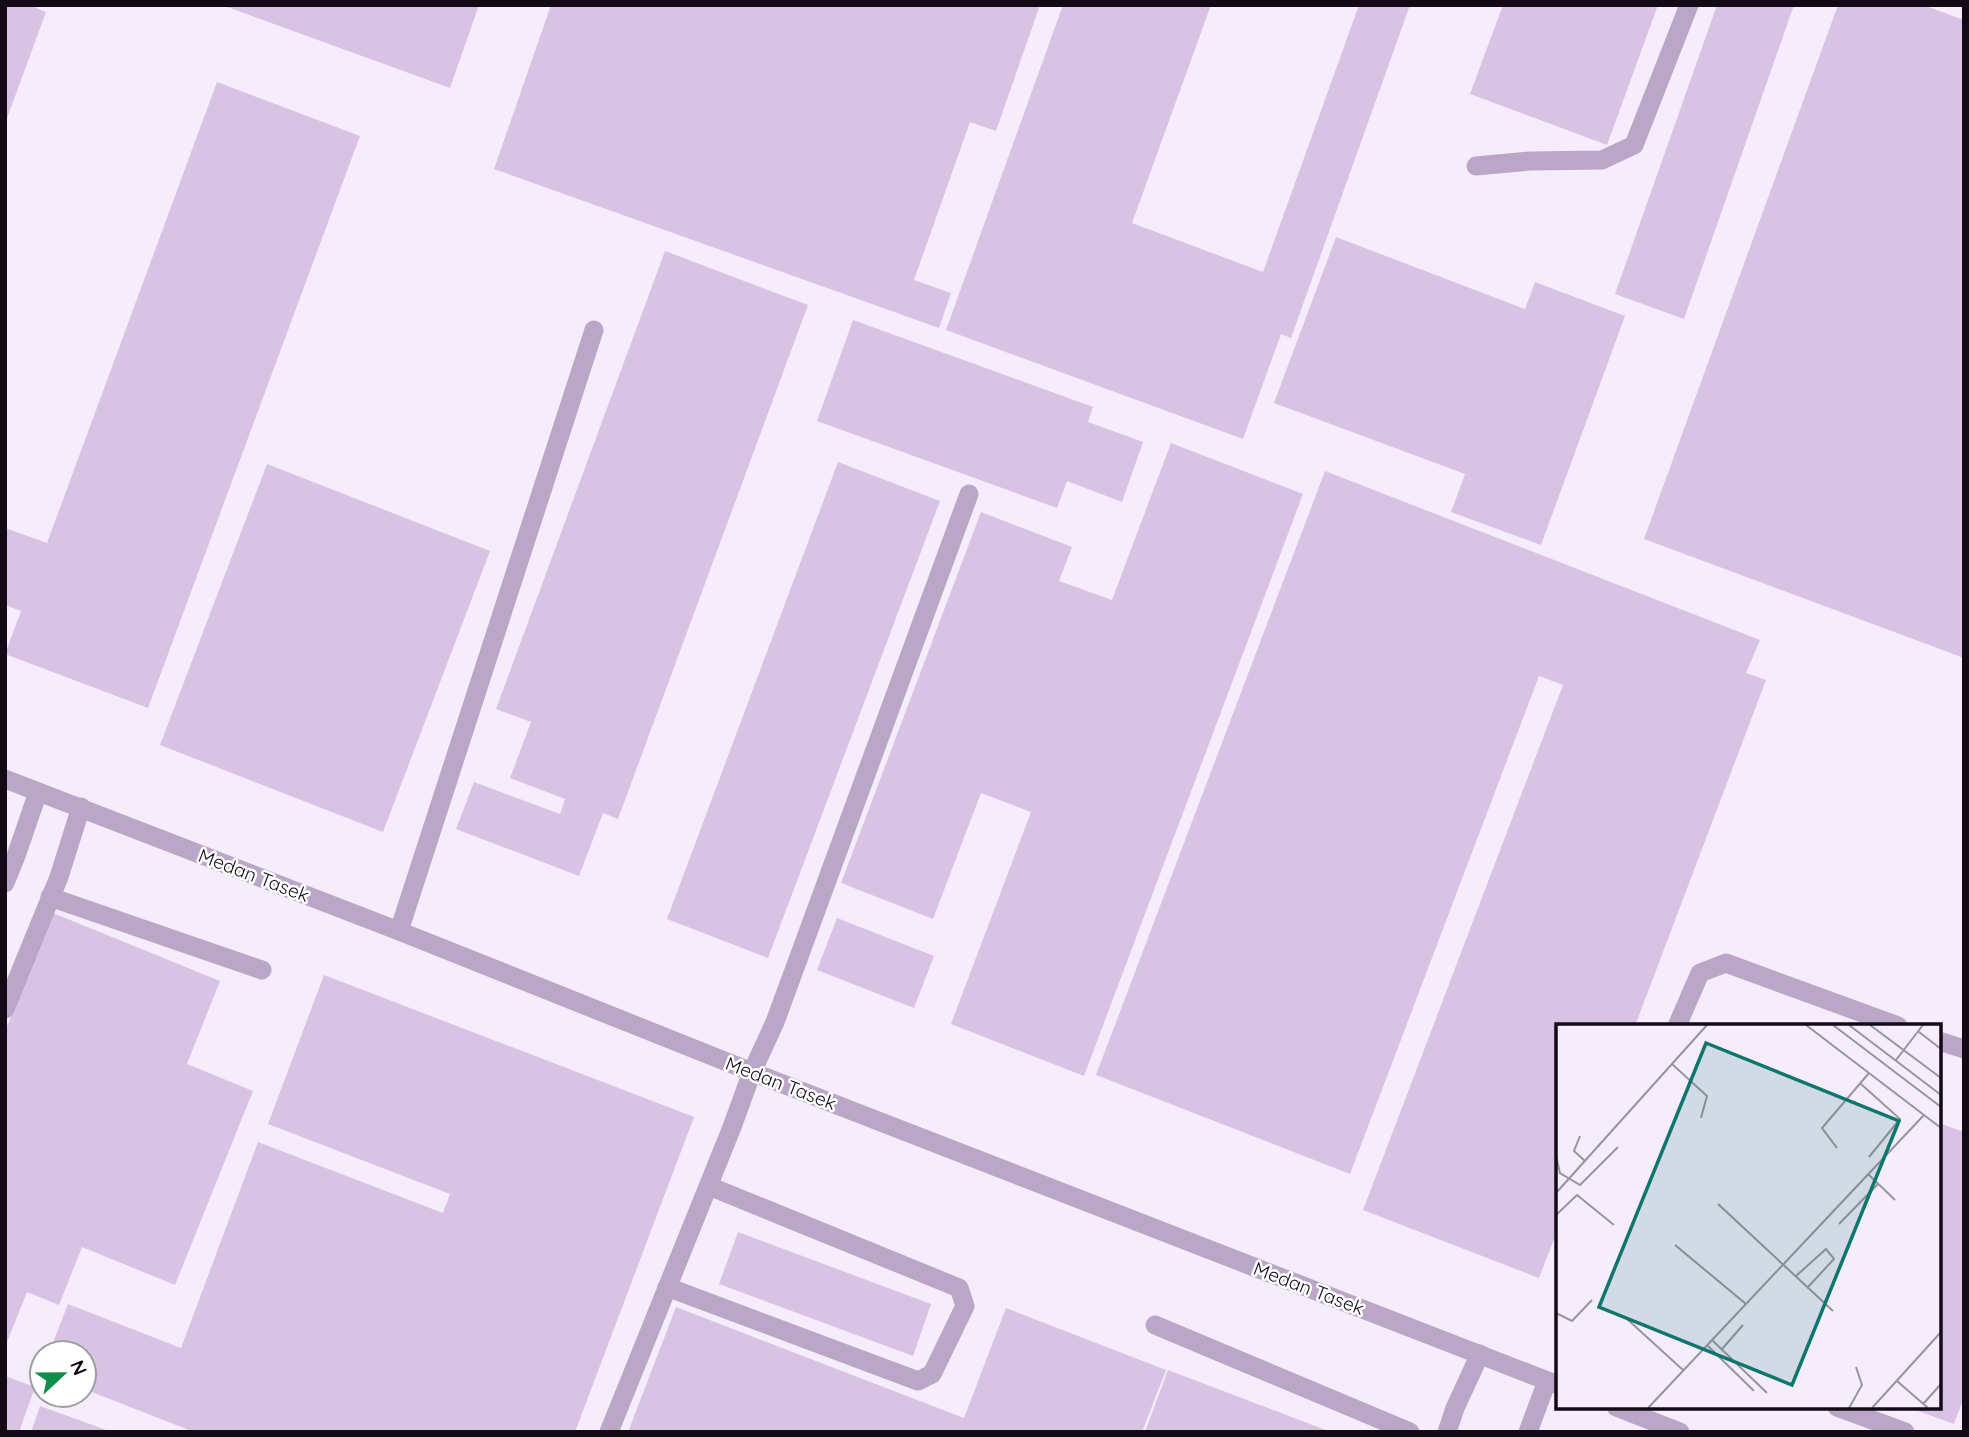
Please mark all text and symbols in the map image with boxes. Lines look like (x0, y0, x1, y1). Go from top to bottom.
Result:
street label: Medan Tasek (195, 843, 313, 907)
inset map (1556, 1024, 1941, 1409)
street label: Medan Tasek (722, 1051, 840, 1115)
street label: Medan Tasek (1250, 1256, 1368, 1320)
north arrow (28, 1339, 98, 1409)
text: N (65, 1357, 93, 1379)

